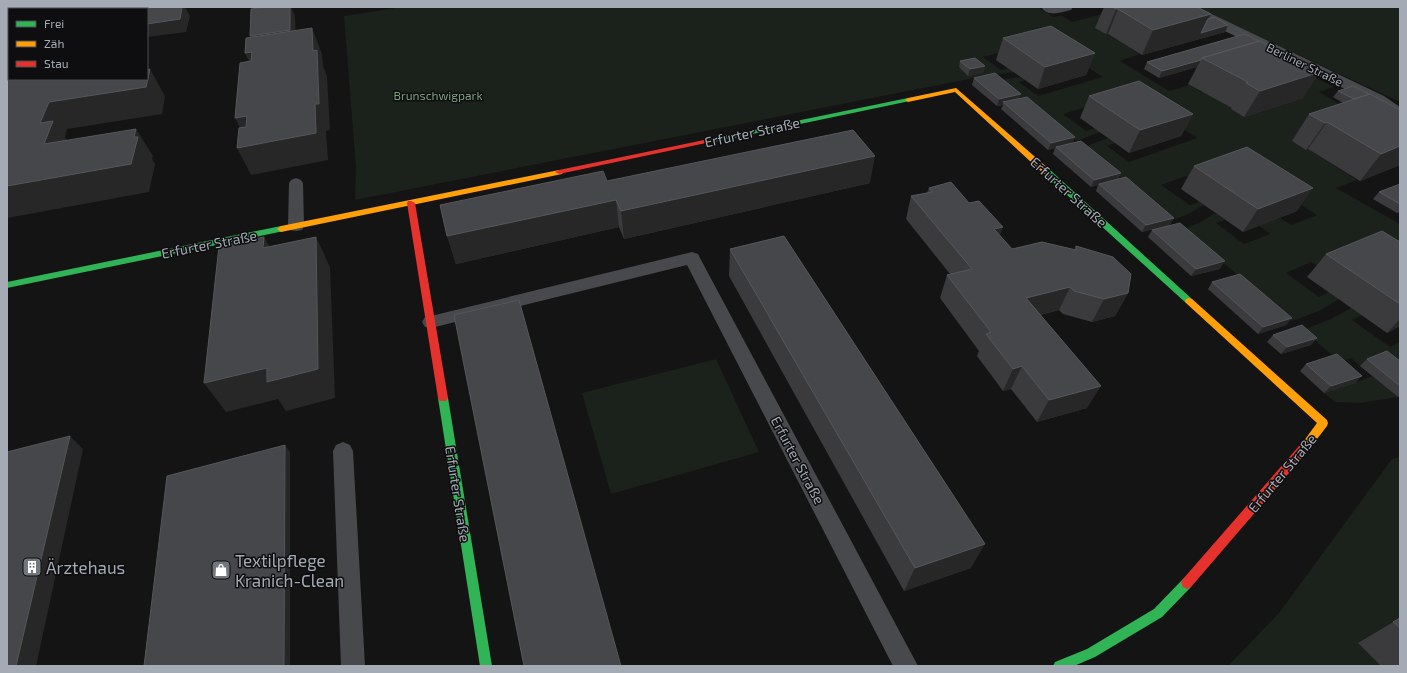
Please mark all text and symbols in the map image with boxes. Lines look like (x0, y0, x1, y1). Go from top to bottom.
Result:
legend (8, 8, 148, 80)
text: Frei (44, 16, 64, 30)
text: Zäh (44, 36, 64, 50)
street label: Berliner Straße (1265, 39, 1345, 89)
text: Stau (44, 56, 69, 70)
park label: Brunschwigpark (393, 88, 483, 102)
street label: Erfurter Straße (703, 114, 801, 150)
street label: Erfurter Straße (1027, 153, 1111, 231)
street label: Erfurter Straße (160, 226, 258, 262)
street label: Erfurter Straße (768, 413, 828, 507)
street label: Erfurter Straße (1244, 430, 1320, 516)
street label: Erfurter Straße (442, 445, 474, 543)
place label: Textilpflege Kranich-Clean (235, 550, 344, 590)
building icon: Ärztehaus (21, 556, 43, 578)
place label: Ärztehaus (46, 557, 125, 577)
shop icon: Textilpflege Kranich-Clean (210, 559, 232, 581)

